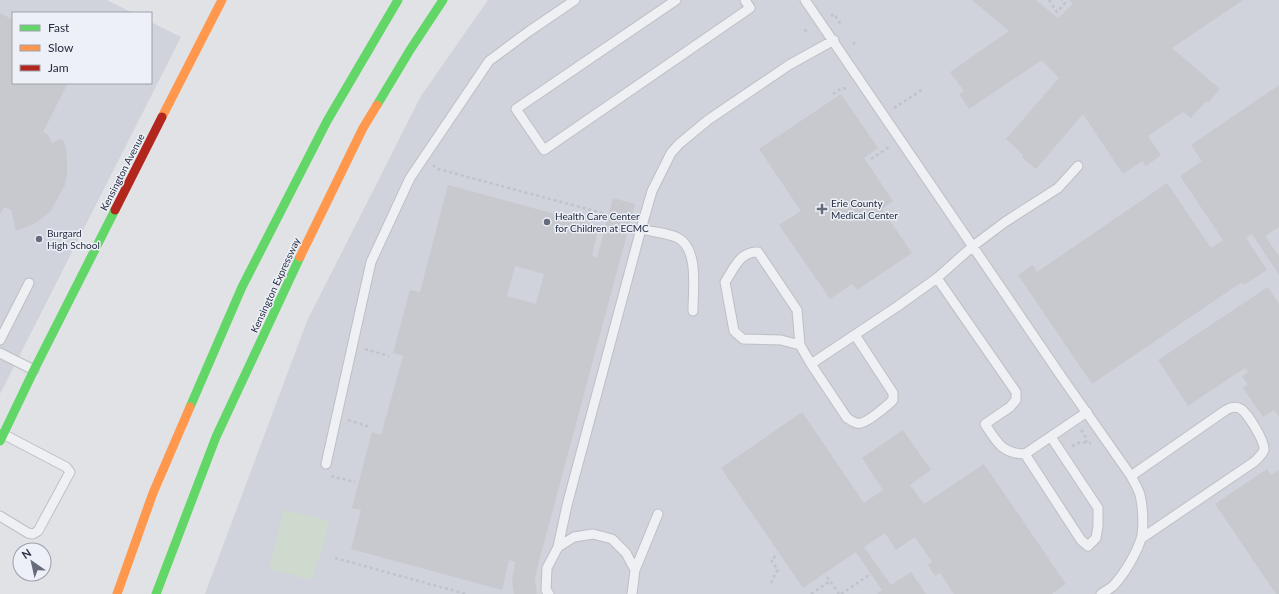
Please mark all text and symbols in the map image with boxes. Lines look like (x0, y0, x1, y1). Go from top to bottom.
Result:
legend (12, 12, 152, 84)
text: Fast (48, 20, 70, 35)
text: Slow (48, 40, 74, 55)
text: Jam (48, 60, 69, 75)
street label: Kensington Avenue (97, 132, 147, 212)
place label: Erie County Medical Center (831, 197, 898, 221)
marker: Erie County Medical Center (816, 203, 828, 215)
place label: Health Care Center for Children at ECMC (555, 210, 649, 234)
marker: Health Care Center for Children at ECMC (542, 217, 552, 227)
place label: Burgard High School (47, 227, 100, 251)
marker: Burgard High School (34, 234, 44, 244)
street label: Kensington Expressway (248, 235, 303, 334)
north arrow (12, 542, 52, 582)
text: N (19, 546, 33, 561)

